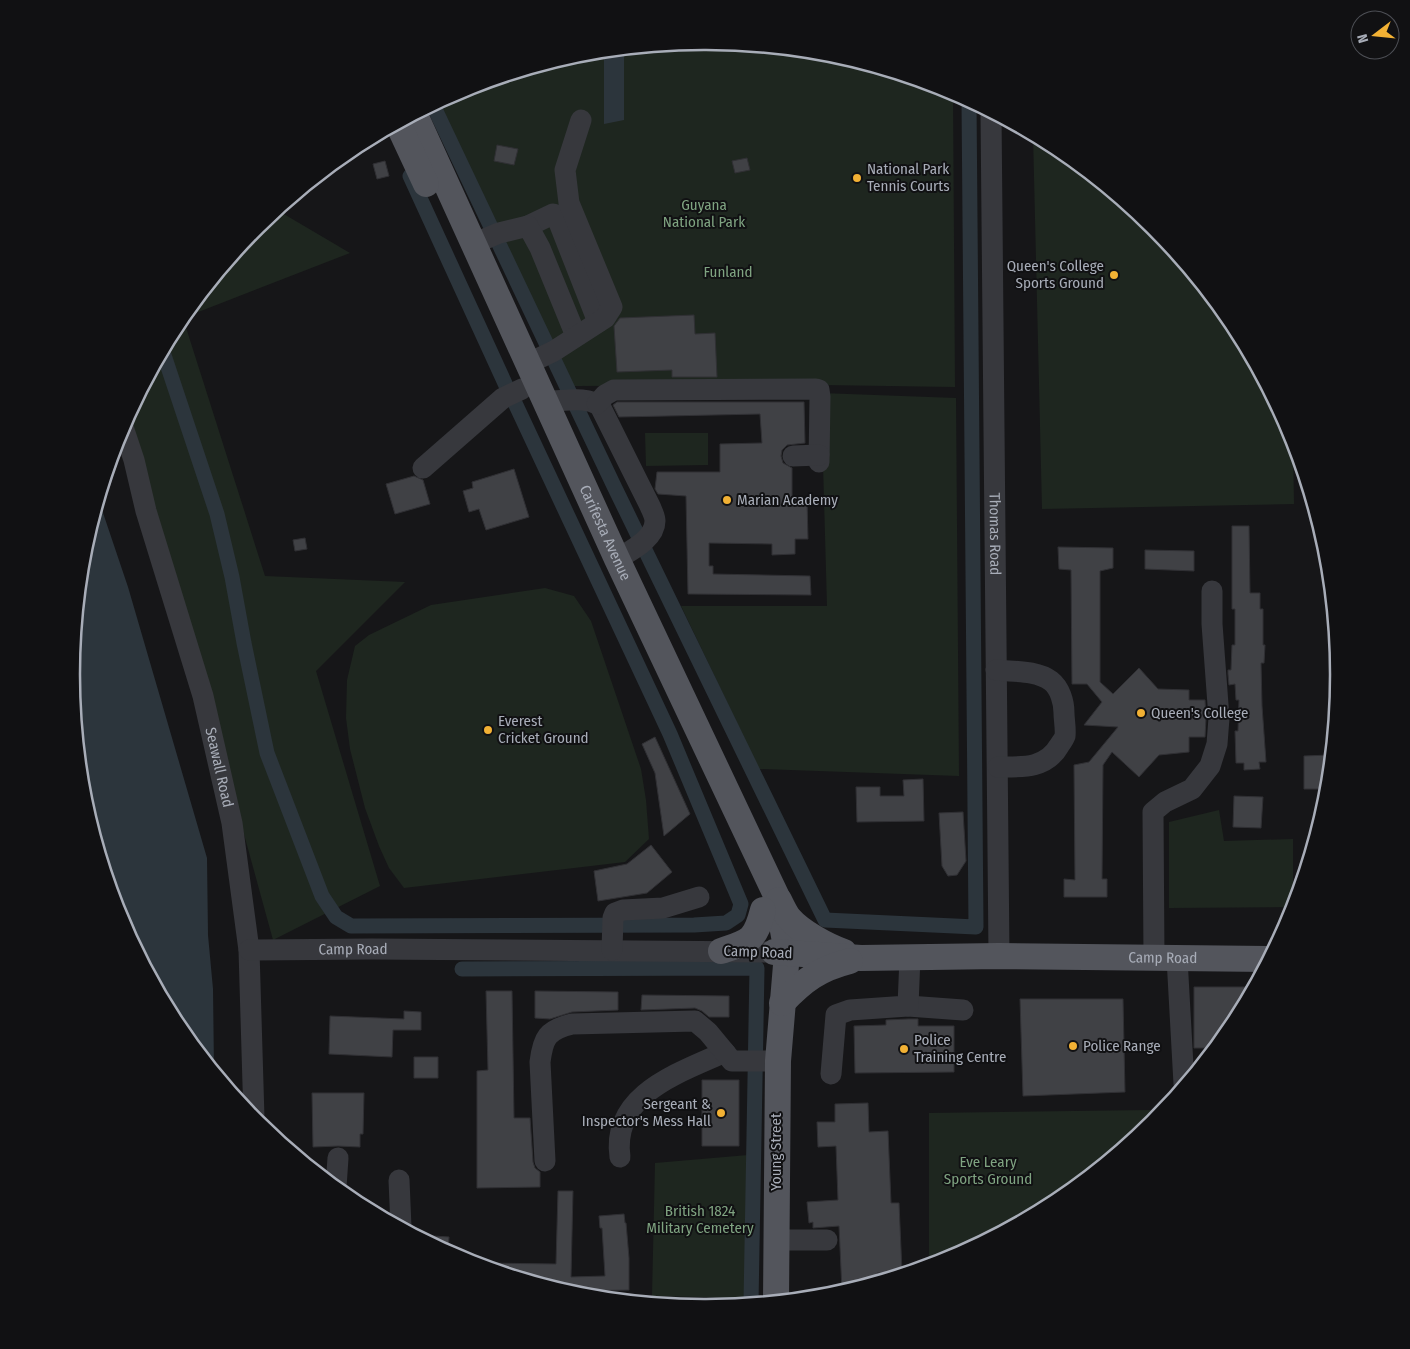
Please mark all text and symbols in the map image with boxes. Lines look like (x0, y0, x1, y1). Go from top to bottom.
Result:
north arrow (1350, 10, 1400, 60)
text: N (1354, 32, 1372, 45)
place label: National Park Tennis Courts (867, 160, 950, 195)
marker: National Park Tennis Courts (851, 172, 863, 184)
park label: Guyana National Park (663, 196, 745, 231)
place label: Queen's College Sports Ground (1007, 257, 1104, 292)
park label: Funland (704, 263, 752, 281)
marker: Queen's College Sports Ground (1108, 269, 1120, 281)
street label: Carifesta Avenue (576, 482, 635, 583)
place label: Marian Academy (737, 491, 838, 509)
street label: Thomas Road (986, 493, 1004, 575)
marker: Marian Academy (721, 494, 733, 506)
place label: Queen's College (1151, 704, 1248, 722)
marker: Queen's College (1135, 707, 1147, 719)
place label: Everest Cricket Ground (498, 712, 589, 747)
marker: Everest Cricket Ground (482, 724, 494, 736)
street label: Seawall Road (201, 726, 237, 809)
street label: Camp Road (318, 940, 388, 958)
street label: Camp Road (723, 942, 793, 962)
street label: Camp Road (1128, 948, 1197, 967)
place label: Police Training Centre (914, 1031, 1006, 1066)
place label: Police Range (1083, 1037, 1161, 1055)
marker: Police Range (1067, 1040, 1079, 1052)
marker: Police Training Centre (898, 1043, 910, 1055)
place label: Sergeant & Inspector's Mess Hall (582, 1095, 711, 1130)
marker: Sergeant & Inspector's Mess Hall (715, 1107, 727, 1119)
street label: Young Street (767, 1113, 785, 1191)
park label: Eve Leary Sports Ground (944, 1153, 1032, 1188)
park label: British 1824 Military Cemetery (646, 1202, 754, 1237)

